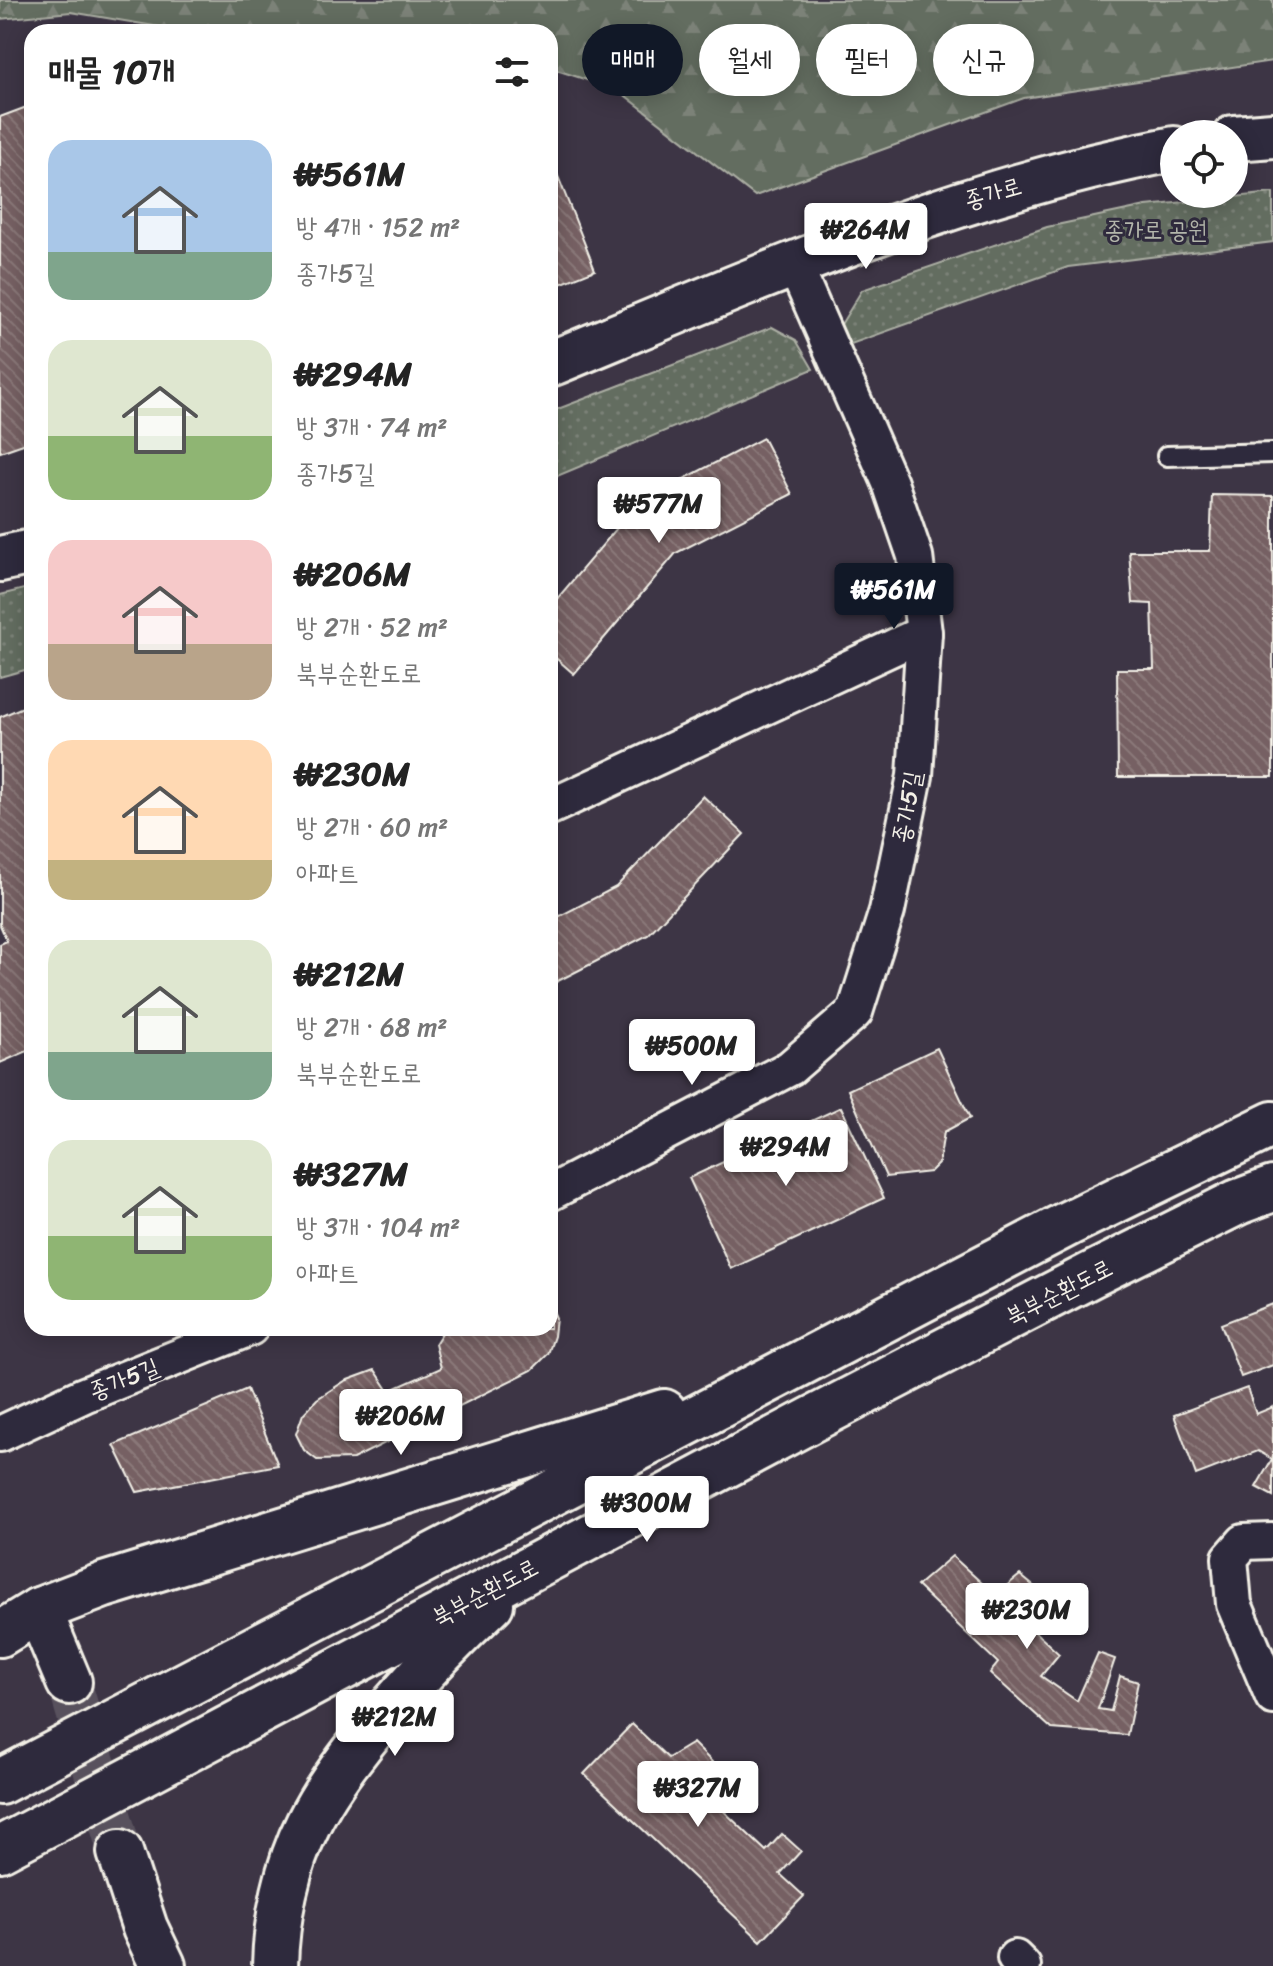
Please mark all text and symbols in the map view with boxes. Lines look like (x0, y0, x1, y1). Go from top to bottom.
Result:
chip: 매매 (582, 24, 683, 96)
chip: 월세 (699, 24, 800, 96)
chip: 필터 (816, 24, 917, 96)
chip: 신규 (933, 24, 1034, 96)
text: 매물 10개 (48, 42, 175, 102)
icon: filters (490, 50, 534, 94)
map controls (1160, 120, 1248, 208)
button: locate (1160, 120, 1248, 208)
text: ₩561M (296, 144, 405, 204)
street label: 종가로 (959, 165, 1027, 221)
icon: home (112, 172, 208, 268)
pin: ₩264M (810, 203, 922, 271)
text: 방 4개 · 152 m² (296, 204, 460, 250)
text: ₩264M (822, 206, 910, 252)
park label: 종가로 공원 (1105, 209, 1207, 251)
text: 종가5길 (296, 250, 375, 296)
text: ₩294M (296, 344, 412, 404)
icon: home (112, 372, 208, 468)
text: 방 3개 · 74 m² (296, 404, 447, 450)
text: 종가5길 (296, 450, 375, 496)
pin: ₩577M (603, 477, 715, 545)
text: ₩577M (616, 480, 702, 526)
text: ₩206M (296, 544, 410, 604)
pin: ₩561M (838, 563, 950, 631)
text: ₩561M (852, 566, 936, 612)
icon: home (112, 572, 208, 668)
text: 방 2개 · 52 m² (296, 604, 448, 650)
text: 북부순환도로 (296, 650, 422, 696)
text: ₩230M (296, 744, 410, 804)
street label: 종가5길 (880, 768, 934, 846)
icon: home (112, 772, 208, 868)
text: 방 2개 · 60 m² (296, 804, 448, 850)
text: 아파트 (296, 850, 359, 896)
text: ₩212M (296, 944, 404, 1004)
icon: home (112, 972, 208, 1068)
text: 방 2개 · 68 m² (296, 1004, 448, 1050)
pin: ₩500M (636, 1019, 748, 1087)
text: ₩500M (647, 1022, 737, 1068)
text: 북부순환도로 (296, 1050, 422, 1096)
pin: ₩294M (730, 1120, 842, 1188)
text: ₩294M (742, 1123, 830, 1169)
text: ₩327M (296, 1144, 408, 1204)
icon: home (112, 1172, 208, 1268)
text: 방 3개 · 104 m² (296, 1204, 460, 1250)
street label: 북부순환도로 (998, 1247, 1120, 1337)
text: 아파트 (296, 1250, 359, 1296)
street label: 종가5길 (82, 1346, 166, 1412)
pin: ₩206M (345, 1389, 457, 1457)
text: ₩206M (357, 1392, 445, 1438)
pin: ₩300M (591, 1476, 703, 1544)
text: ₩300M (603, 1479, 691, 1525)
street label: 북부순환도로 (424, 1546, 546, 1638)
pin: ₩230M (971, 1583, 1083, 1651)
text: ₩230M (984, 1586, 1070, 1632)
pin: ₩212M (339, 1690, 451, 1758)
text: ₩212M (354, 1693, 436, 1739)
pin: ₩327M (642, 1761, 754, 1829)
text: ₩327M (655, 1764, 741, 1810)

